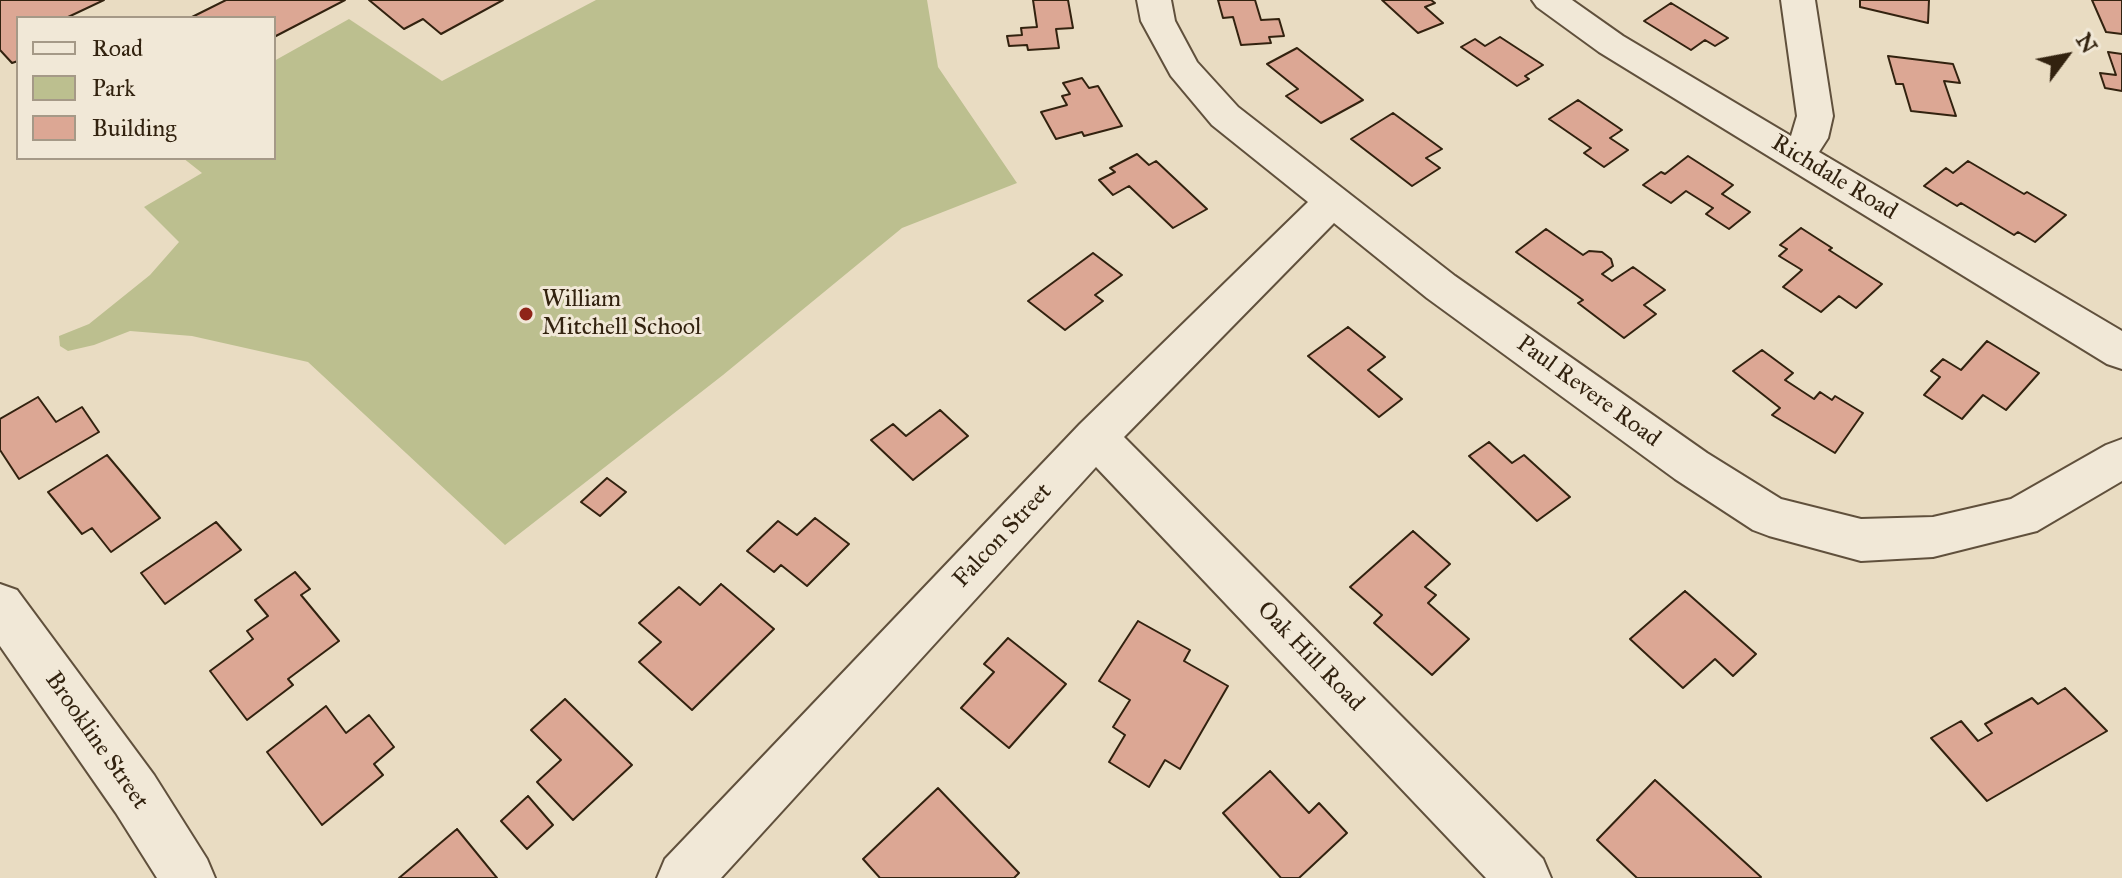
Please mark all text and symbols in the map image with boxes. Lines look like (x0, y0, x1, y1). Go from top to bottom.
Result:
legend (16, 16, 276, 160)
north arrow (2026, 16, 2106, 96)
text: N (2070, 28, 2103, 58)
text: Road (92, 33, 143, 63)
text: Park (92, 73, 135, 103)
text: Building (92, 113, 177, 143)
street label: Richdale Road (1766, 129, 1902, 227)
place label: William Mitchell School (542, 286, 701, 342)
marker: William Mitchell School (517, 305, 535, 323)
street label: Paul Revere Road (1510, 330, 1666, 454)
street label: Falcon Street (948, 478, 1058, 594)
street label: Oak Hill Road (1251, 596, 1369, 718)
street label: Brookline Street (38, 667, 154, 815)

